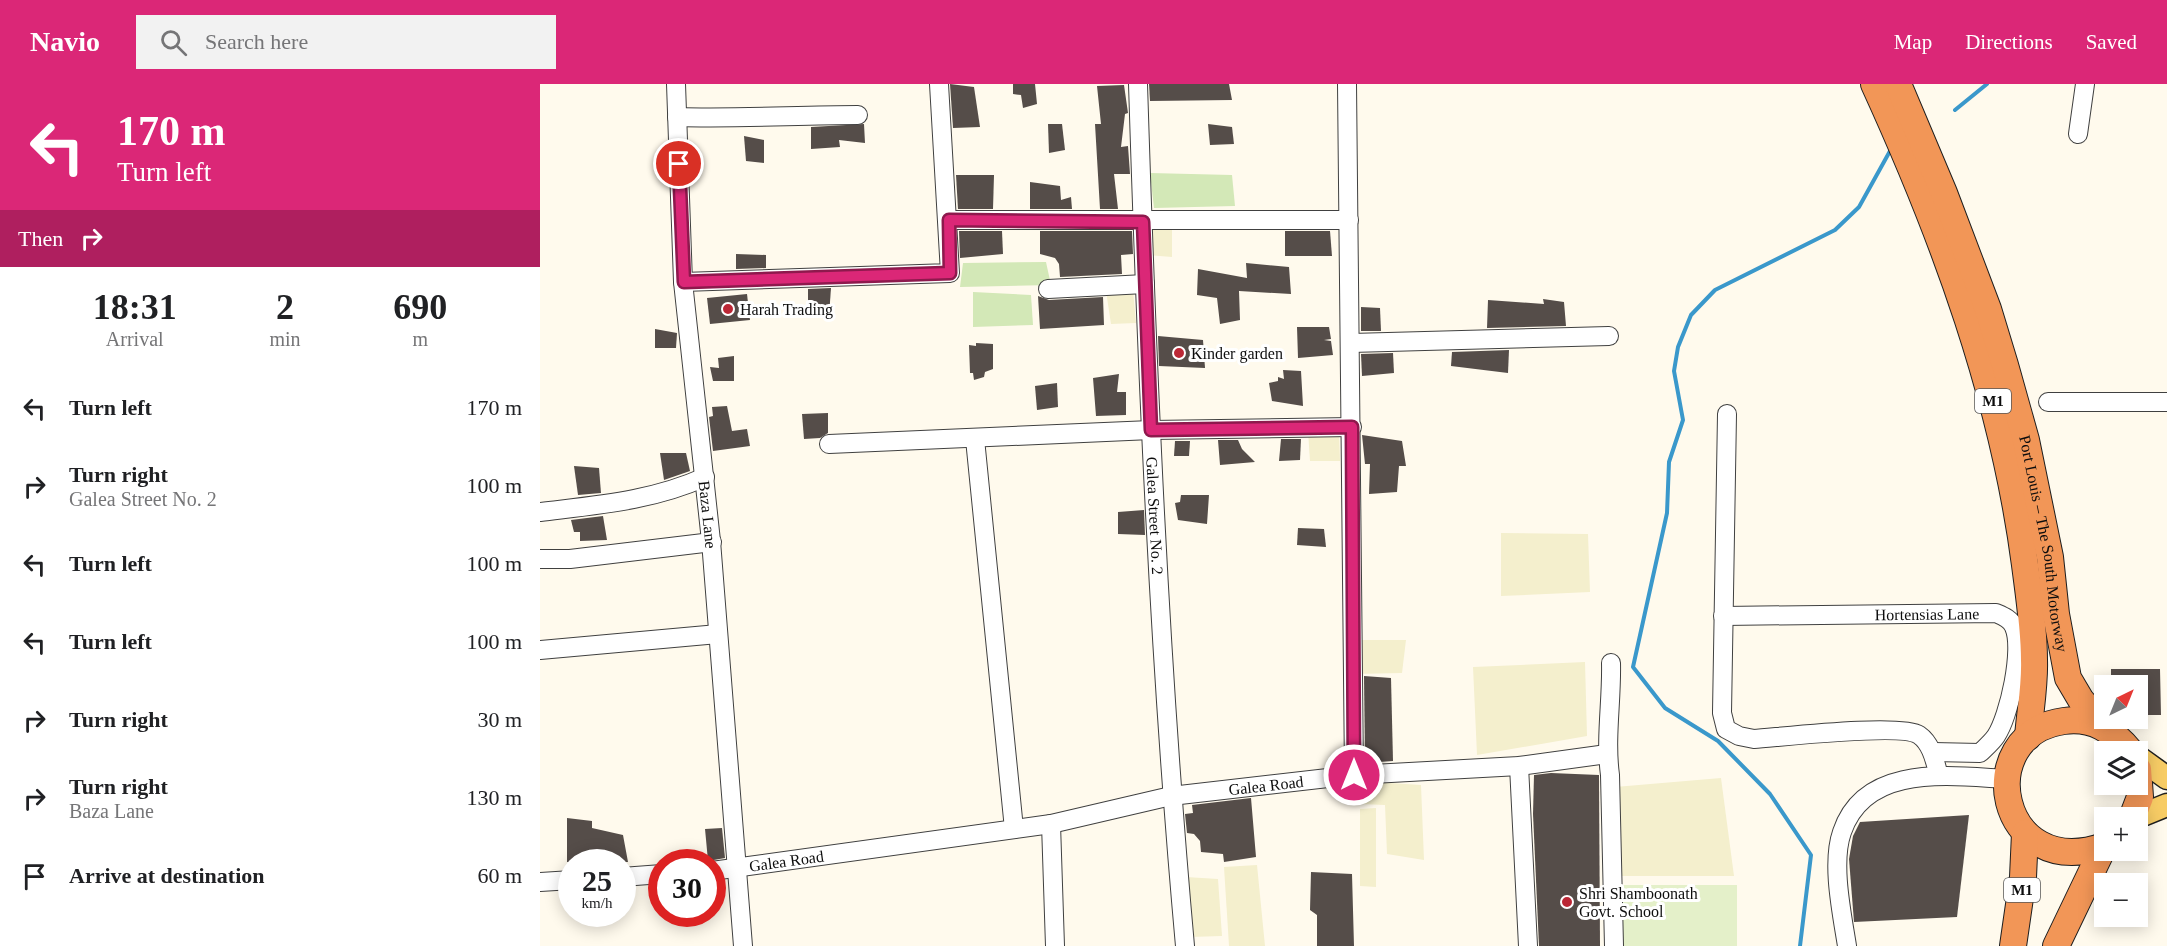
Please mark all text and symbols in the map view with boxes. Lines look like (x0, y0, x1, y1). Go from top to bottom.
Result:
search box (136, 15, 556, 69)
text: Navio (30, 26, 100, 57)
icon: search (157, 26, 190, 59)
text: Search here (205, 29, 308, 54)
text: Map (1894, 30, 1932, 54)
text: Directions (1965, 30, 2053, 54)
text: Saved (2086, 30, 2137, 54)
icon: left (18, 108, 96, 186)
text: 170 m (117, 108, 226, 154)
pin (653, 138, 704, 189)
icon: arrive (662, 147, 695, 180)
text: Turn left (117, 157, 211, 187)
icon: right (75, 222, 108, 255)
text: Then (18, 226, 63, 251)
text: 18:31 (93, 287, 177, 327)
text: 2 (276, 287, 294, 327)
text: 690 (393, 287, 447, 327)
place label: Harah Trading (740, 301, 833, 319)
marker: Harah Trading (721, 302, 735, 316)
text: Arrival (106, 328, 164, 350)
text: min (269, 328, 301, 350)
text: m (413, 328, 428, 350)
place label: Kinder garden (1191, 345, 1283, 363)
marker: Kinder garden (1172, 346, 1186, 360)
road number: M1 (1975, 389, 2011, 413)
icon: left (18, 392, 51, 425)
text: Turn left (69, 395, 152, 420)
text: 170 m (466, 395, 522, 420)
street label: Port Louis – The South Motorway (2016, 433, 2071, 654)
street label: Galea Street No. 2 (1143, 456, 1166, 575)
text: Turn right (69, 462, 168, 487)
icon: right (18, 470, 51, 503)
text: 100 m (466, 473, 522, 498)
street label: Baza Lane (696, 480, 720, 549)
text: Galea Street No. 2 (69, 488, 217, 510)
icon: left (18, 548, 51, 581)
text: Turn left (69, 551, 152, 576)
text: 100 m (466, 551, 522, 576)
street label: Hortensias Lane (1875, 605, 1979, 623)
icon: left (18, 626, 51, 659)
text: Turn left (69, 629, 152, 654)
text: 100 m (466, 629, 522, 654)
north arrow (2094, 675, 2148, 729)
map controls (2094, 675, 2148, 927)
icon: right (18, 704, 51, 737)
text: Turn right (69, 707, 168, 732)
text: 30 m (477, 707, 522, 732)
button: layers (2094, 741, 2148, 795)
position arrow (1322, 743, 1386, 807)
street label: Galea Road (1228, 773, 1304, 798)
text: Turn right (69, 774, 168, 799)
icon: right (18, 782, 51, 815)
text: 130 m (466, 785, 522, 810)
text: Baza Lane (69, 800, 154, 822)
button: + (2094, 807, 2148, 861)
street label: Galea Road (748, 848, 825, 875)
speed limit sign: 30 (648, 849, 726, 927)
icon: arrive (18, 860, 51, 893)
text: Arrive at destination (69, 863, 265, 888)
text: 60 m (477, 863, 522, 888)
text: 25 (582, 864, 612, 897)
button: − (2094, 873, 2148, 927)
road number: M1 (2004, 878, 2040, 902)
place label: Shri Shamboonath Govt. School (1579, 885, 1698, 920)
text: km/h (582, 895, 612, 911)
marker: Shri Shamboonath Govt. School (1560, 895, 1574, 909)

